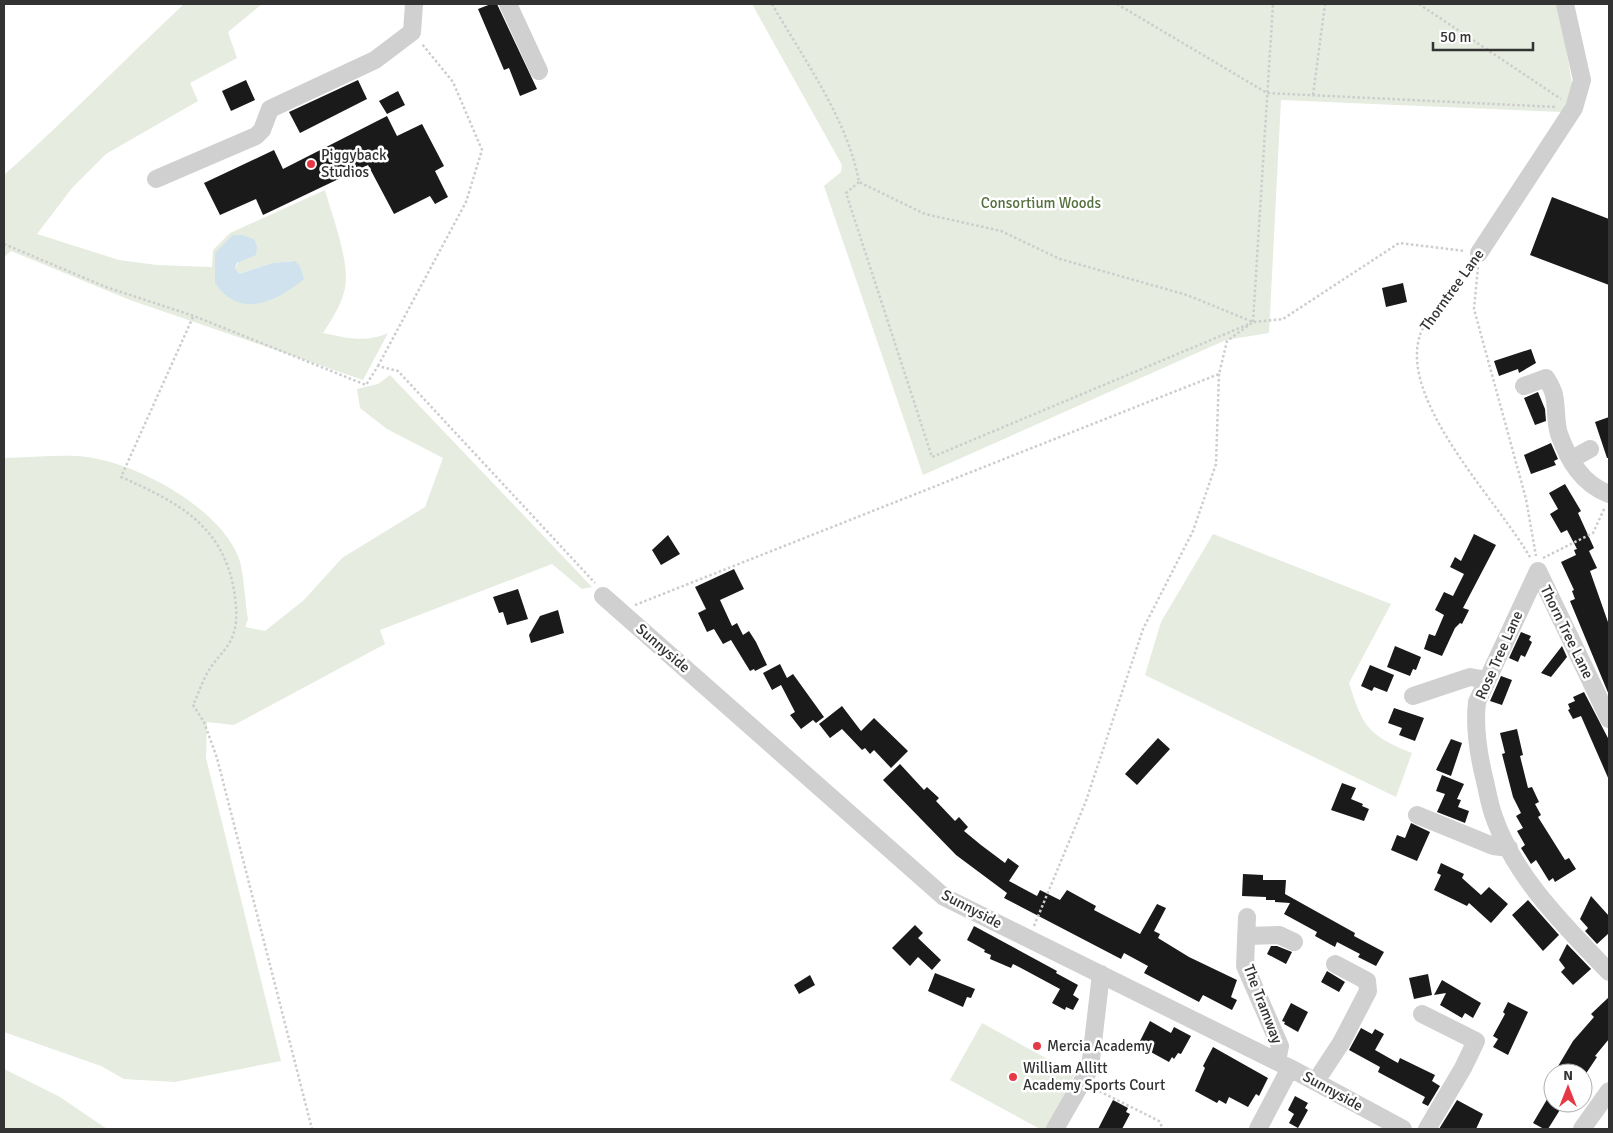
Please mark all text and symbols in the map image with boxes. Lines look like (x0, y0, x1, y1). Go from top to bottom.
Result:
scale bar (1433, 20, 1533, 52)
text: 50 m (1440, 28, 1471, 46)
place label: Piggyback Studios (321, 146, 387, 181)
marker: Piggyback Studios (305, 158, 317, 170)
park label: Consortium Woods (981, 194, 1102, 212)
street label: Thorntree Lane (1416, 246, 1488, 334)
street label: Thorn Tree Lane (1537, 582, 1597, 682)
street label: Rose Tree Lane (1471, 608, 1527, 702)
street label: Sunnyside (632, 620, 694, 676)
street label: Sunnyside (939, 886, 1005, 932)
street label: The Tramway (1240, 962, 1286, 1046)
place label: Mercia Academy (1047, 1037, 1152, 1055)
marker: Mercia Academy (1031, 1040, 1043, 1052)
place label: William Allitt Academy Sports Court (1023, 1059, 1165, 1094)
north arrow (1543, 1063, 1593, 1113)
street label: Sunnyside (1300, 1067, 1366, 1115)
text: N (1563, 1067, 1573, 1084)
marker: William Allitt Academy Sports Court (1007, 1071, 1019, 1083)

